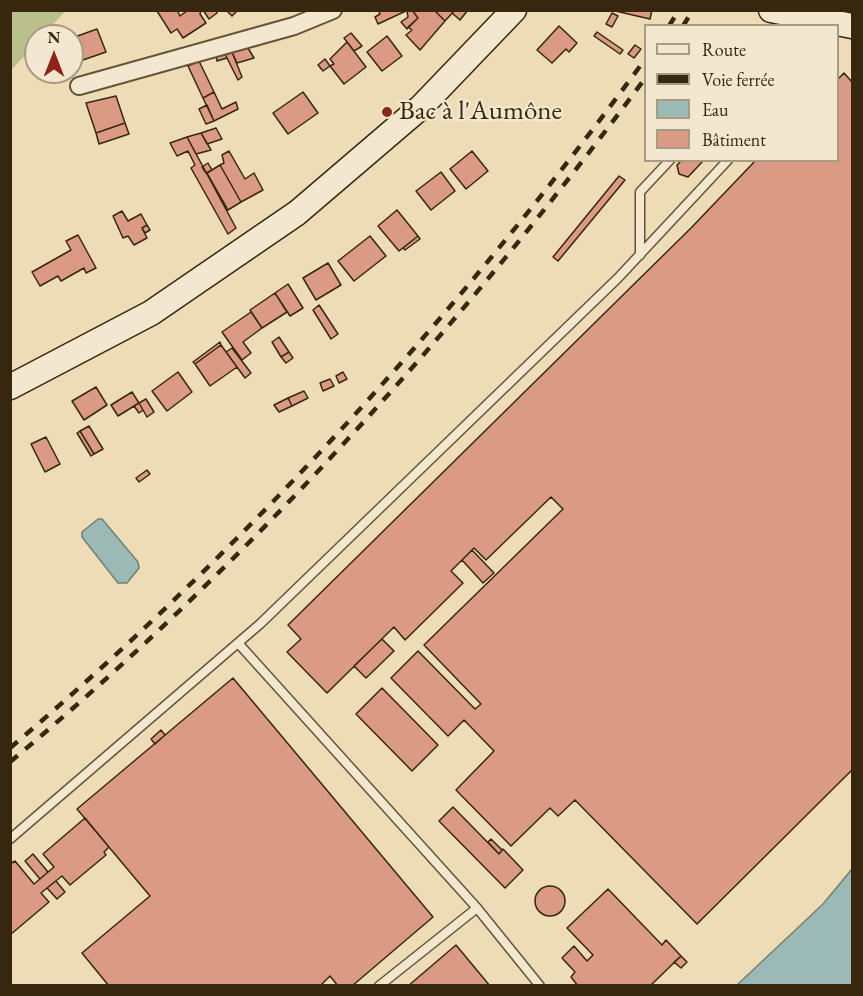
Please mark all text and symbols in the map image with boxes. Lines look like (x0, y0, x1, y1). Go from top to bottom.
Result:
north arrow (24, 24, 84, 84)
legend (644, 24, 839, 162)
text: N (48, 27, 60, 48)
text: Route (702, 38, 746, 61)
text: Voie ferrée (702, 68, 774, 91)
place label: Bac à l'Aumône (399, 96, 562, 128)
text: Eau (702, 98, 728, 121)
marker: Bac à l'Aumône (380, 105, 394, 119)
text: Bâtiment (702, 128, 766, 151)

